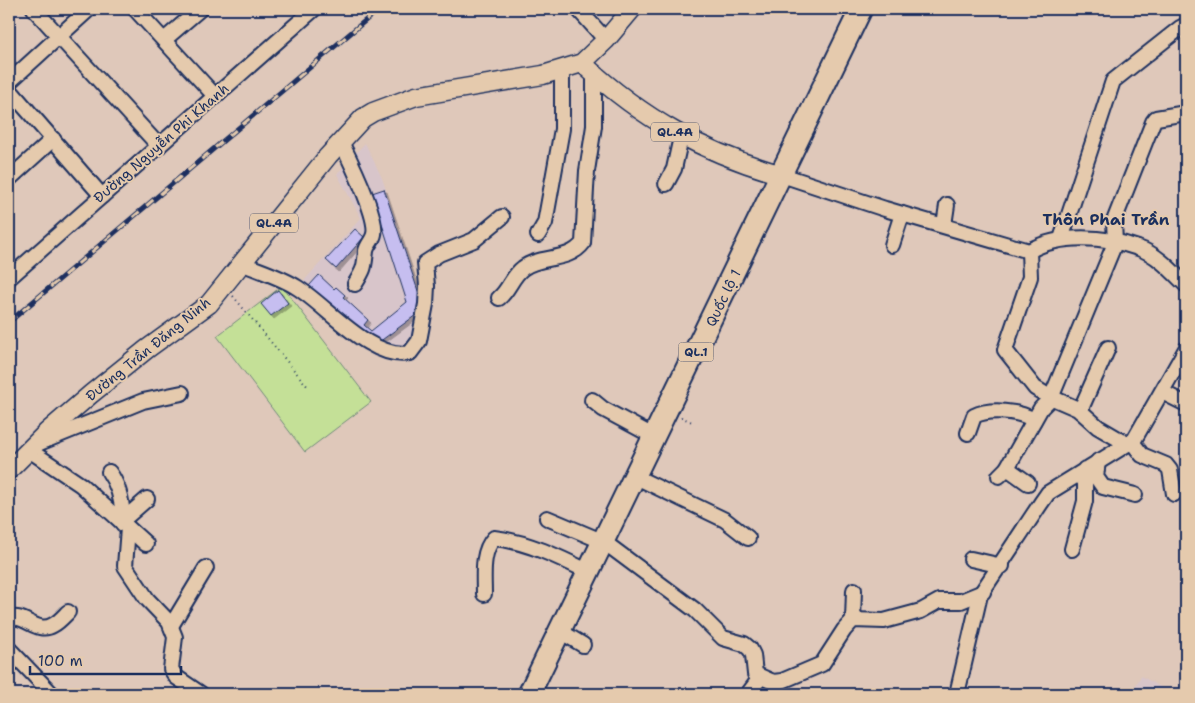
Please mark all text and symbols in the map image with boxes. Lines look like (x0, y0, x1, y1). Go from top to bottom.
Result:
street label: Đường Nguyễn Phi Khanh (90, 79, 232, 207)
road number: QL.4A (651, 122, 699, 142)
district label: Thôn Phai Trần (1043, 209, 1170, 230)
road number: QL.4A (250, 214, 298, 232)
street label: Quốc lộ 1 (701, 266, 745, 330)
street label: Đường Trần Đăng Ninh (82, 293, 214, 405)
road number: QL.1 (678, 342, 714, 362)
scale bar (30, 643, 181, 675)
text: 100 m (38, 651, 83, 671)

